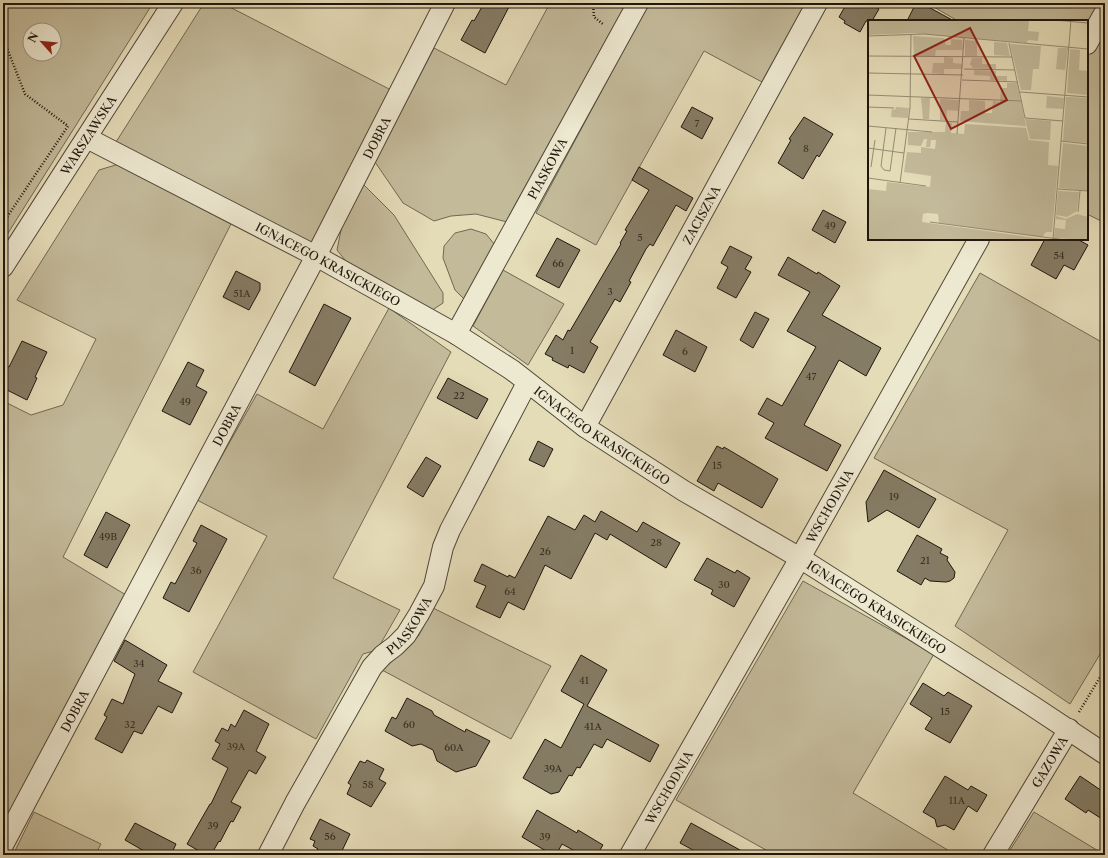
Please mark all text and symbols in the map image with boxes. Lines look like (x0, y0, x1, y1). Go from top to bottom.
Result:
inset map (868, 20, 1088, 240)
north arrow (22, 22, 62, 62)
text: N (25, 30, 42, 45)
street label: WARSZAWSKA (56, 92, 120, 178)
street label: DOBRA (359, 113, 394, 161)
house number: 7 (695, 117, 700, 130)
street label: PIASKOWA (524, 134, 571, 202)
house number: 8 (803, 142, 809, 155)
street label: ZACISZNA (679, 182, 724, 247)
street label: IGNACEGO KRASICKIEGO (253, 219, 403, 309)
house number: 49 (824, 219, 836, 232)
house number: 5 (637, 231, 643, 244)
house number: 54 (1053, 249, 1065, 262)
house number: 66 (552, 257, 564, 270)
house number: 3 (607, 285, 613, 298)
house number: 51A (233, 287, 251, 300)
house number: 1 (570, 344, 575, 357)
house number: 6 (682, 345, 688, 358)
house number: 47 (806, 370, 816, 383)
street label: IGNACEGO KRASICKIEGO (531, 383, 673, 488)
house number: 22 (453, 389, 465, 402)
house number: 49 (179, 395, 191, 408)
street label: DOBRA (209, 400, 244, 448)
house number: 15 (712, 459, 722, 472)
street label: WSCHODNIA (802, 465, 856, 546)
house number: 19 (889, 490, 899, 503)
house number: 49B (99, 530, 117, 543)
house number: 28 (650, 536, 662, 549)
house number: 26 (539, 545, 551, 558)
house number: 21 (920, 554, 931, 567)
street label: IGNACEGO KRASICKIEGO (804, 557, 949, 657)
house number: 36 (190, 564, 202, 577)
house number: 30 (718, 578, 730, 591)
house number: 64 (504, 585, 516, 598)
street label: PIASKOWA (383, 593, 435, 657)
house number: 34 (133, 657, 145, 670)
house number: 41 (579, 674, 590, 687)
street label: DOBRA (57, 686, 92, 734)
house number: 15 (940, 705, 950, 718)
house number: 32 (124, 718, 136, 731)
house number: 60 (403, 718, 415, 731)
house number: 41A (584, 720, 603, 733)
street label: GAZOWA (1028, 732, 1071, 790)
house number: 39A (227, 740, 246, 753)
house number: 60A (444, 741, 464, 754)
street label: WSCHODNIA (641, 747, 696, 828)
house number: 39A (544, 762, 563, 775)
house number: 58 (362, 778, 374, 791)
house number: 11A (949, 794, 966, 807)
house number: 39 (207, 819, 219, 832)
house number: 56 (324, 830, 336, 843)
house number: 39 (539, 830, 551, 843)

